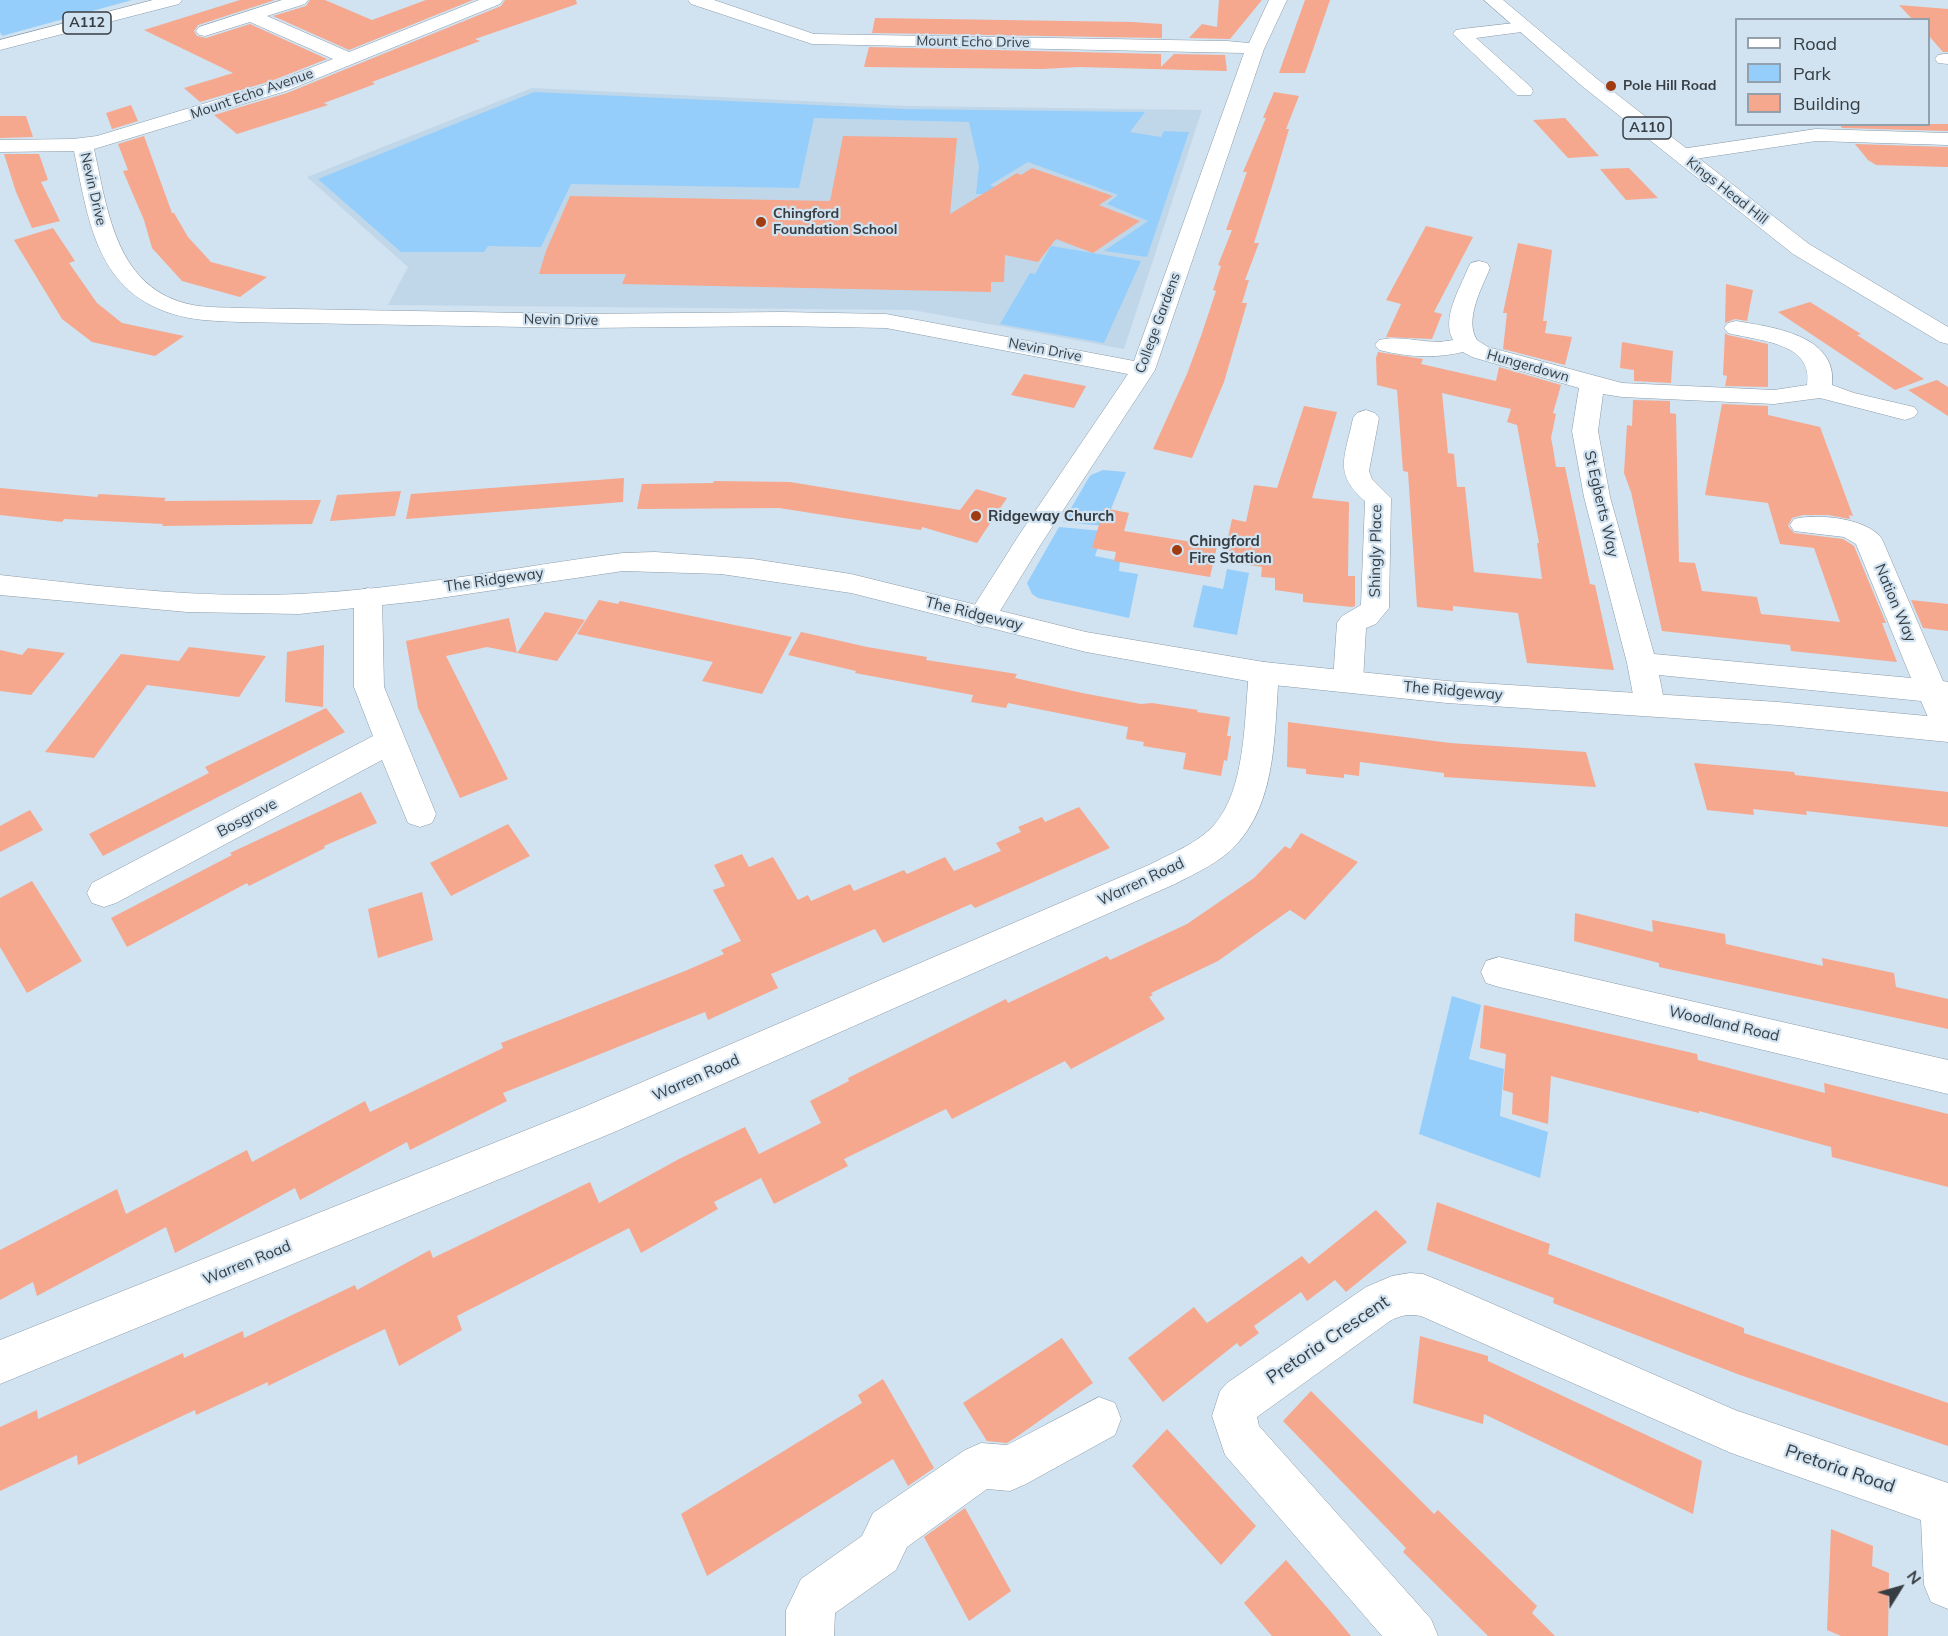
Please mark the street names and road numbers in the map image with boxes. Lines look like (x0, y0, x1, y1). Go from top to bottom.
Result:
road number: A112 (63, 12, 111, 34)
street label: Mount Echo Drive (916, 33, 1030, 51)
street label: Mount Echo Avenue (188, 65, 316, 123)
road number: A110 (1623, 117, 1671, 139)
street label: Nevin Drive (76, 151, 110, 227)
street label: Kings Head Hill (1683, 154, 1771, 228)
street label: College Gardens (1132, 270, 1184, 376)
street label: Nevin Drive (524, 311, 598, 329)
street label: Nevin Drive (1007, 335, 1083, 365)
street label: Hungerdown (1485, 346, 1571, 386)
street label: St Egberts Way (1580, 449, 1622, 559)
street label: Shingly Place (1366, 504, 1386, 598)
street label: Nation Way (1870, 561, 1920, 645)
street label: The Ridgeway (443, 564, 545, 596)
street label: The Ridgeway (923, 593, 1025, 635)
street label: The Ridgeway (1403, 678, 1503, 704)
street label: Bosgrove (214, 795, 280, 841)
street label: Warren Road (1095, 854, 1187, 910)
street label: Woodland Road (1667, 1003, 1781, 1045)
street label: Warren Road (650, 1051, 742, 1105)
street label: Warren Road (200, 1237, 294, 1289)
street label: Pretoria Crescent (1263, 1291, 1393, 1389)
street label: Pretoria Road (1782, 1440, 1898, 1498)

